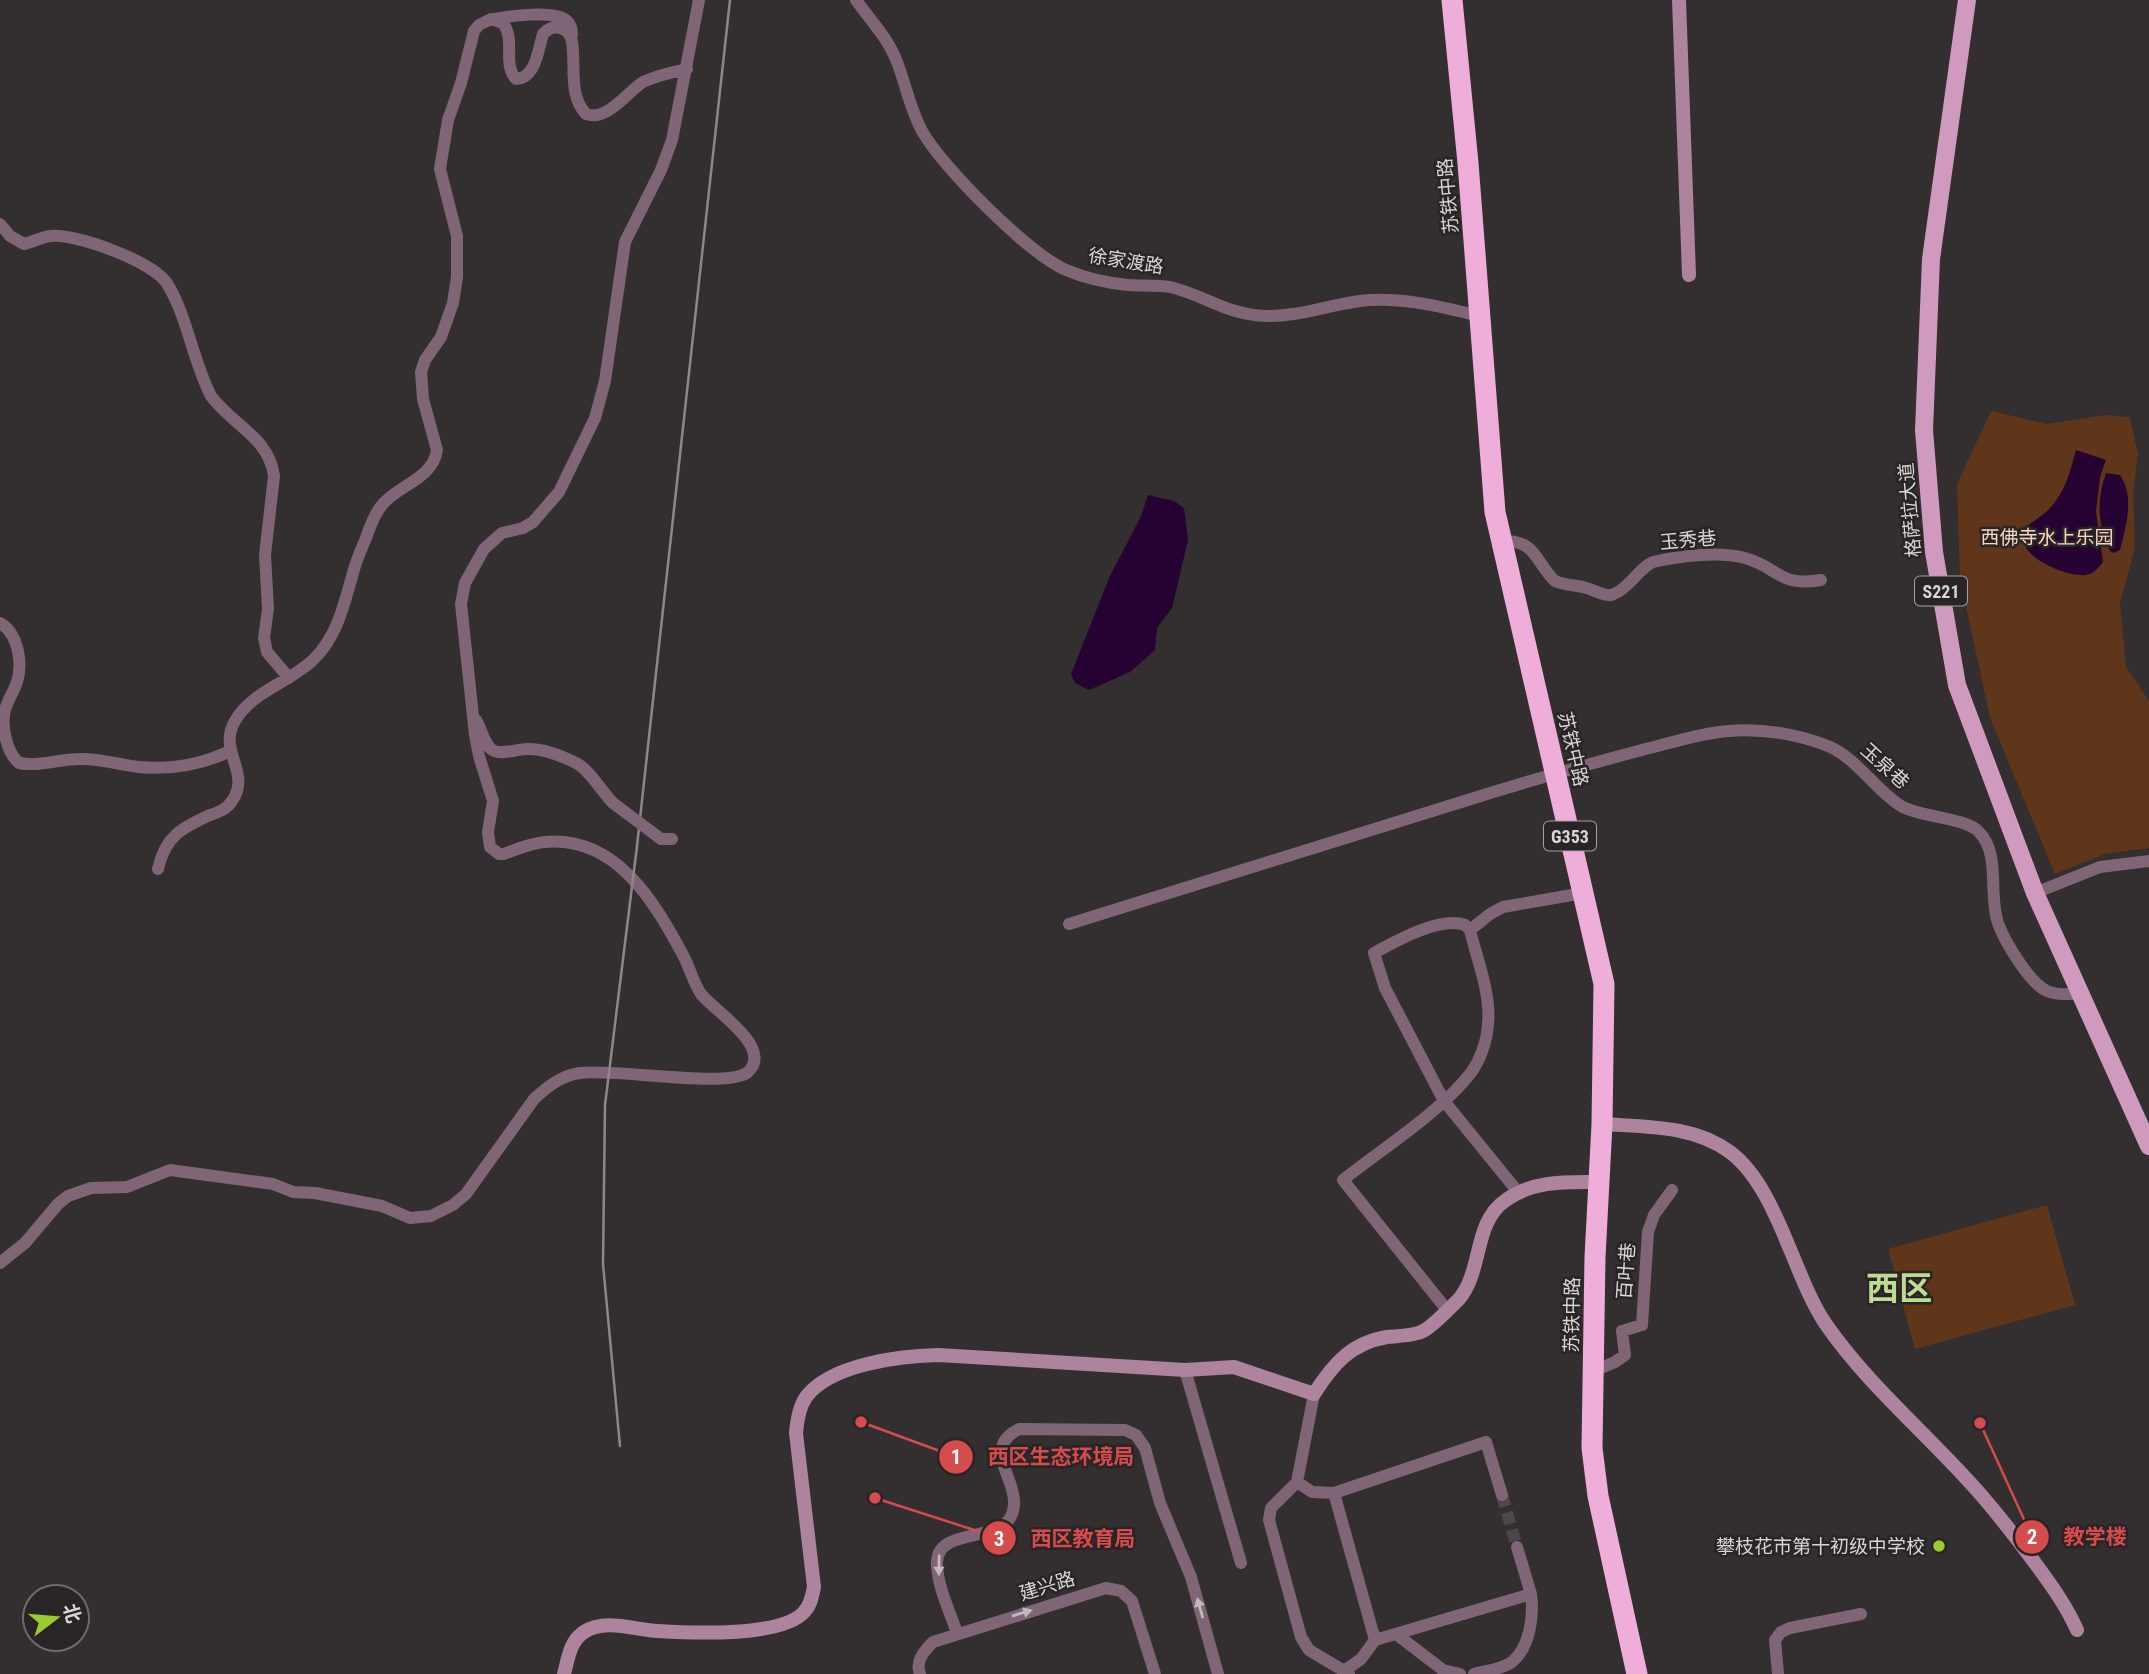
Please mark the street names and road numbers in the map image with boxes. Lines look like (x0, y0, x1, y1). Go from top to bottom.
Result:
street label: 苏铁中路 (1433, 157, 1463, 235)
street label: 徐家渡路 (1087, 244, 1165, 278)
street label: 格萨拉大道 (1894, 462, 1926, 558)
street label: 玉秀巷 (1659, 526, 1717, 554)
road number: S221 (1915, 576, 1967, 606)
street label: 苏铁中路 (1553, 709, 1593, 789)
street label: 玉泉巷 (1856, 738, 1914, 794)
road number: G353 (1544, 822, 1596, 850)
street label: 百叶巷 (1613, 1242, 1639, 1300)
street label: 苏铁中路 (1560, 1277, 1584, 1353)
street label: 建兴路 (1016, 1567, 1078, 1605)

